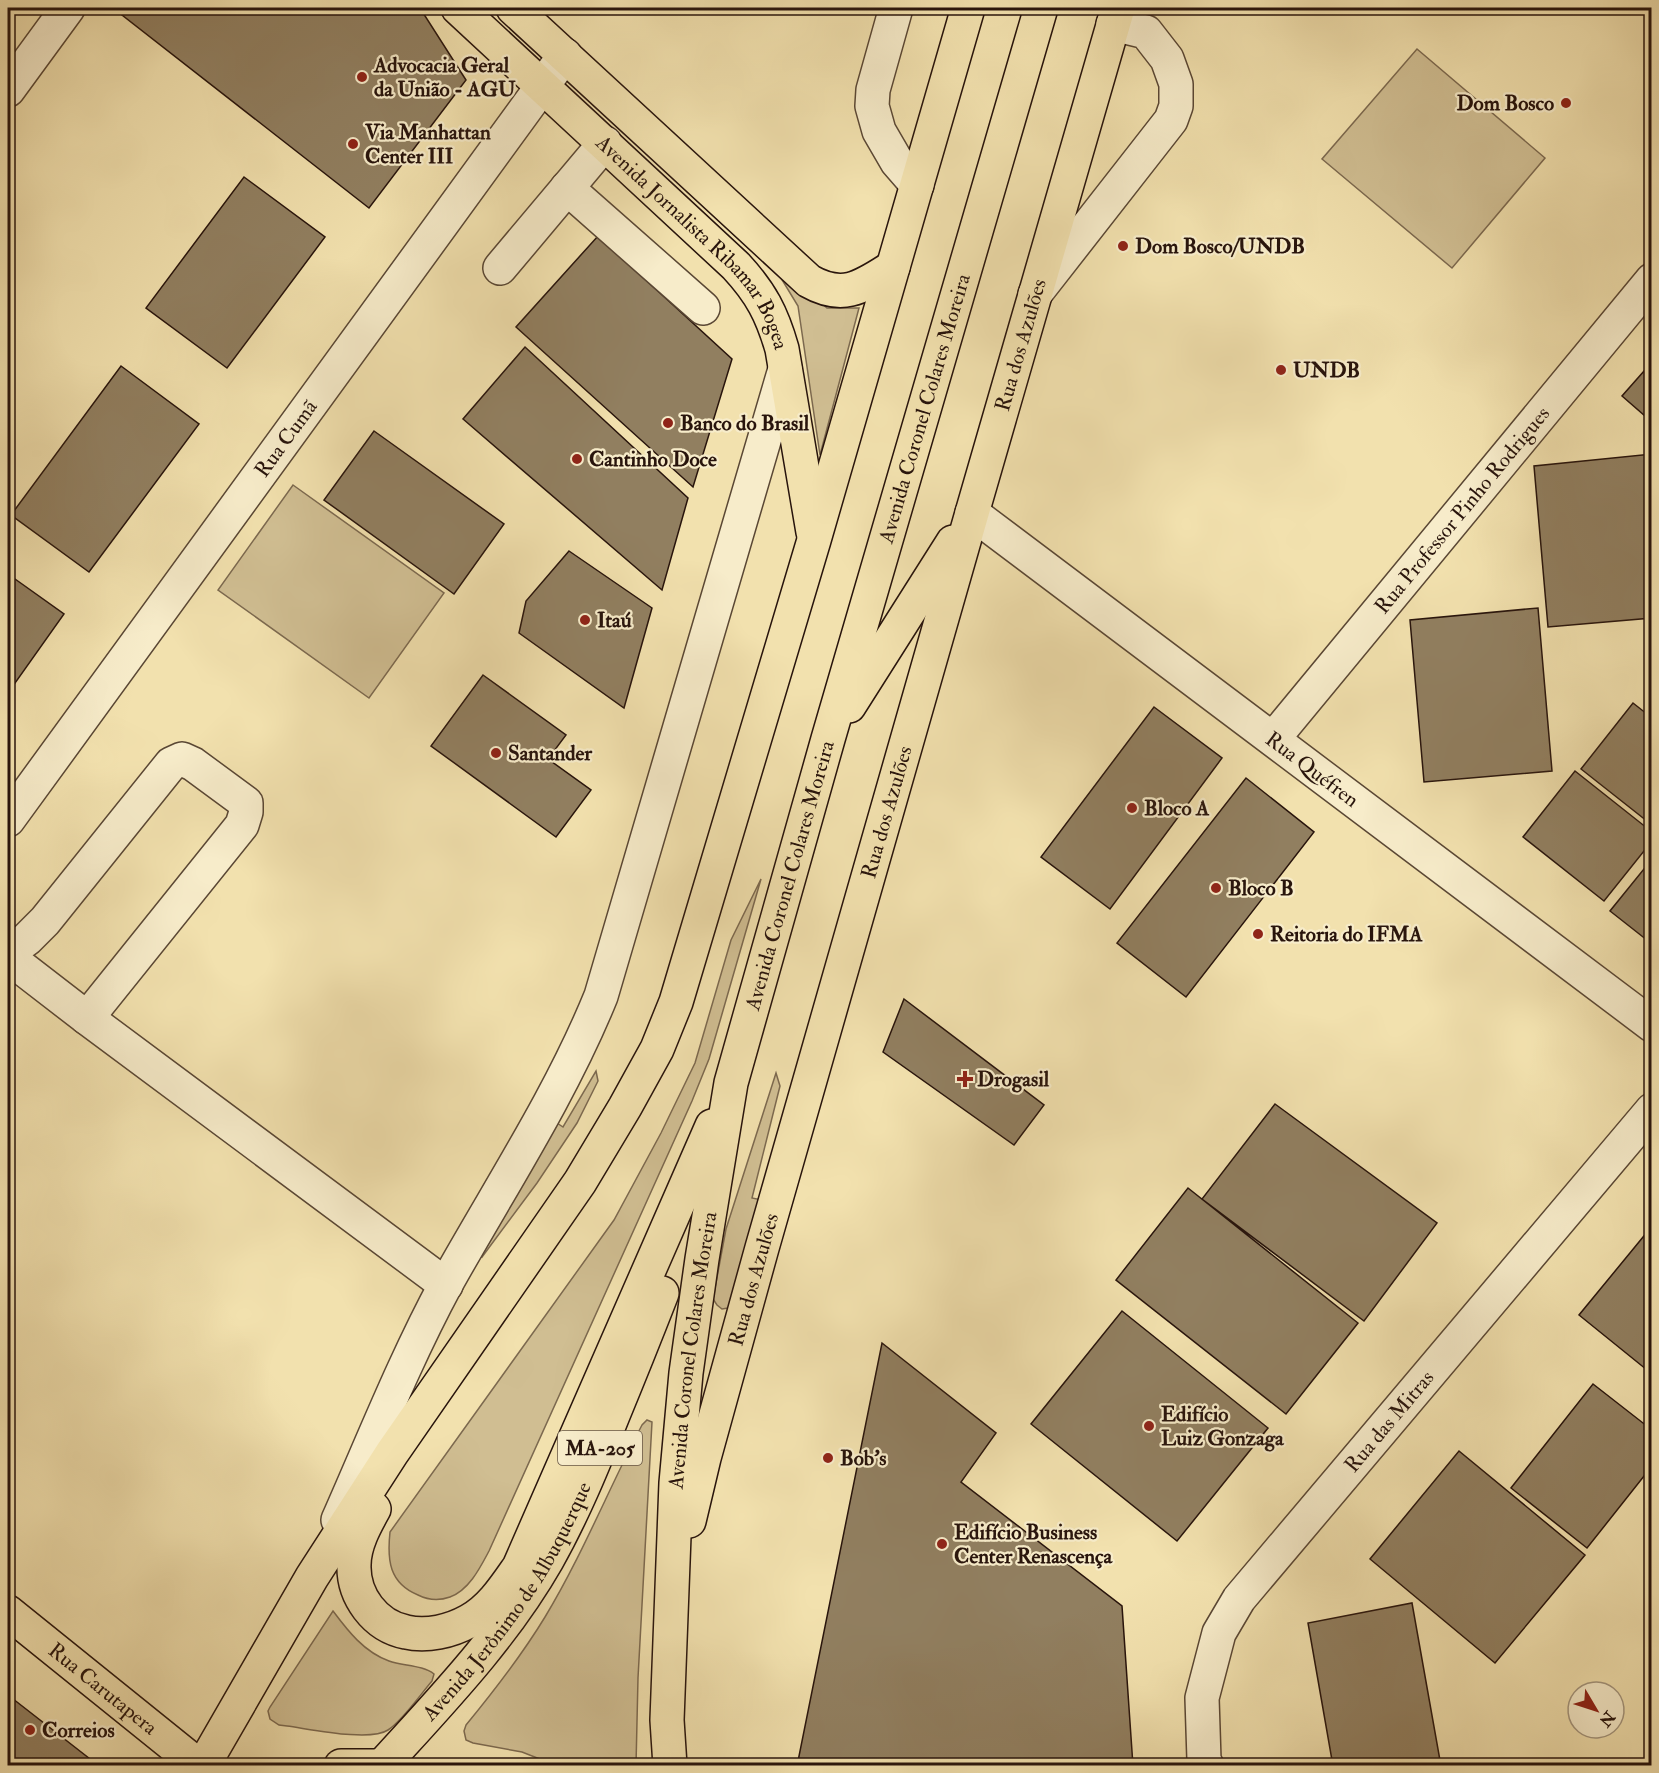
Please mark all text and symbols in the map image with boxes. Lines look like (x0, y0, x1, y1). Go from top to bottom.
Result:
place label: Advocacia Geral da União - AGU (373, 52, 516, 103)
marker: Advocacia Geral da União - AGU (355, 70, 369, 84)
place label: Dom Bosco (1456, 90, 1554, 117)
marker: Dom Bosco (1559, 96, 1573, 110)
place label: Via Manhattan Center III (364, 119, 491, 170)
street label: Avenida Jornalista Ribamar Bogea (589, 129, 795, 353)
marker: Via Manhattan Center III (346, 137, 360, 151)
place label: Dom Bosco/UNDB (1135, 233, 1305, 260)
marker: Dom Bosco/UNDB (1116, 239, 1130, 253)
street label: Avenida Coronel Colares Moreira (873, 270, 977, 547)
street label: Rua dos Azulões (989, 276, 1053, 414)
place label: UNDB (1293, 357, 1360, 384)
marker: UNDB (1274, 363, 1288, 377)
street label: Rua Cumã (249, 394, 324, 483)
street label: Rua Professor Pinho Rodrigues (1369, 401, 1556, 620)
place label: Banco do Brasil (680, 410, 810, 437)
marker: Banco do Brasil (661, 416, 675, 430)
place label: Cantinho Doce (589, 446, 717, 473)
marker: Cantinho Doce (570, 452, 584, 466)
place label: Itaú (597, 607, 632, 634)
marker: Itaú (578, 613, 592, 627)
street label: Rua Quéfren (1260, 726, 1364, 814)
street label: Avenida Coronel Colares Moreira (739, 737, 841, 1014)
place label: Santander (508, 740, 593, 767)
street label: Rua dos Azulões (855, 743, 919, 882)
marker: Santander (489, 746, 503, 760)
place label: Bloco A (1144, 795, 1210, 822)
marker: Bloco A (1125, 801, 1139, 815)
place label: Bloco B (1228, 875, 1294, 902)
marker: Bloco B (1209, 881, 1223, 895)
place label: Reitoria do IFMA (1270, 921, 1423, 948)
marker: Reitoria do IFMA (1251, 927, 1265, 941)
place label: Drogasil (977, 1066, 1050, 1093)
marker: Drogasil (958, 1072, 972, 1086)
street label: Avenida Coronel Colares Moreira (662, 1209, 724, 1491)
street label: Rua dos Azulões (723, 1210, 785, 1349)
street label: Rua das Mitras (1339, 1365, 1440, 1478)
place label: Edifício Luiz Gonzaga (1161, 1401, 1285, 1452)
marker: Edifício Luiz Gonzaga (1142, 1419, 1156, 1433)
road number: MA-205 (558, 1431, 642, 1465)
place label: Bob's (840, 1445, 886, 1472)
marker: Bob's (821, 1451, 835, 1465)
street label: Avenida Jerônimo de Albuquerque (416, 1478, 598, 1728)
place label: Edifício Business Center Renascença (954, 1519, 1113, 1570)
marker: Edifício Business Center Renascença (935, 1537, 949, 1551)
street label: Rua Carutapera (43, 1637, 163, 1741)
north arrow (1566, 1680, 1626, 1740)
text: N (1594, 1706, 1620, 1731)
place label: Correios (42, 1717, 115, 1744)
marker: Correios (23, 1723, 37, 1737)

